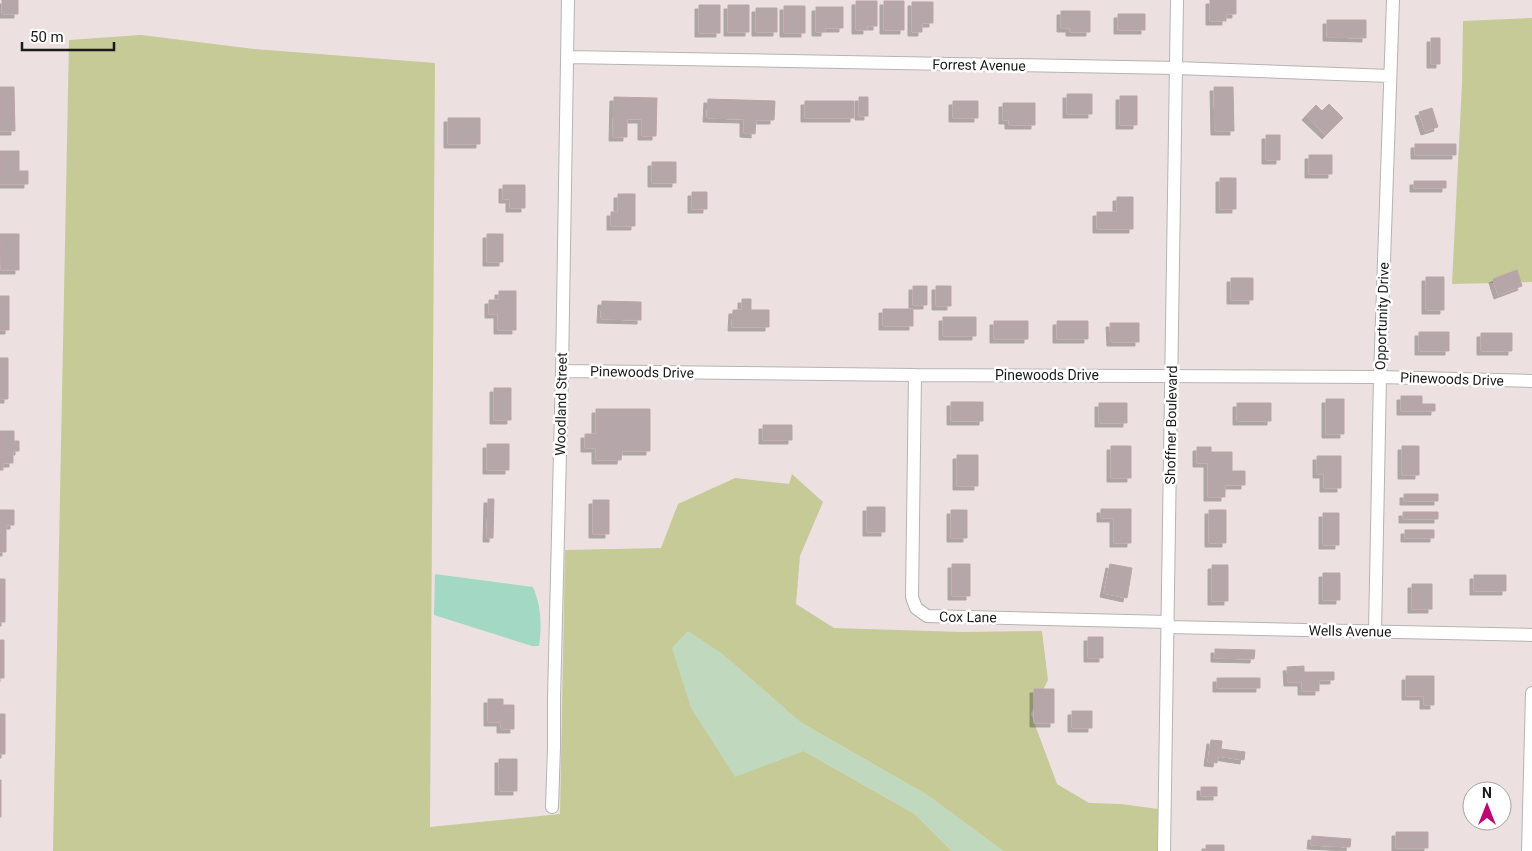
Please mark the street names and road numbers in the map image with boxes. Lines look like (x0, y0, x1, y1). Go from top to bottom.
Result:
street label: Forrest Avenue (932, 56, 1026, 74)
street label: Opportunity Drive (1372, 262, 1392, 370)
street label: Woodland Street (552, 352, 570, 456)
street label: Pinewoods Drive (590, 363, 694, 381)
street label: Shoffner Boulevard (1162, 365, 1180, 485)
street label: Pinewoods Drive (995, 367, 1099, 383)
street label: Pinewoods Drive (1400, 369, 1504, 389)
street label: Cox Lane (939, 608, 997, 626)
street label: Wells Avenue (1308, 622, 1392, 640)

